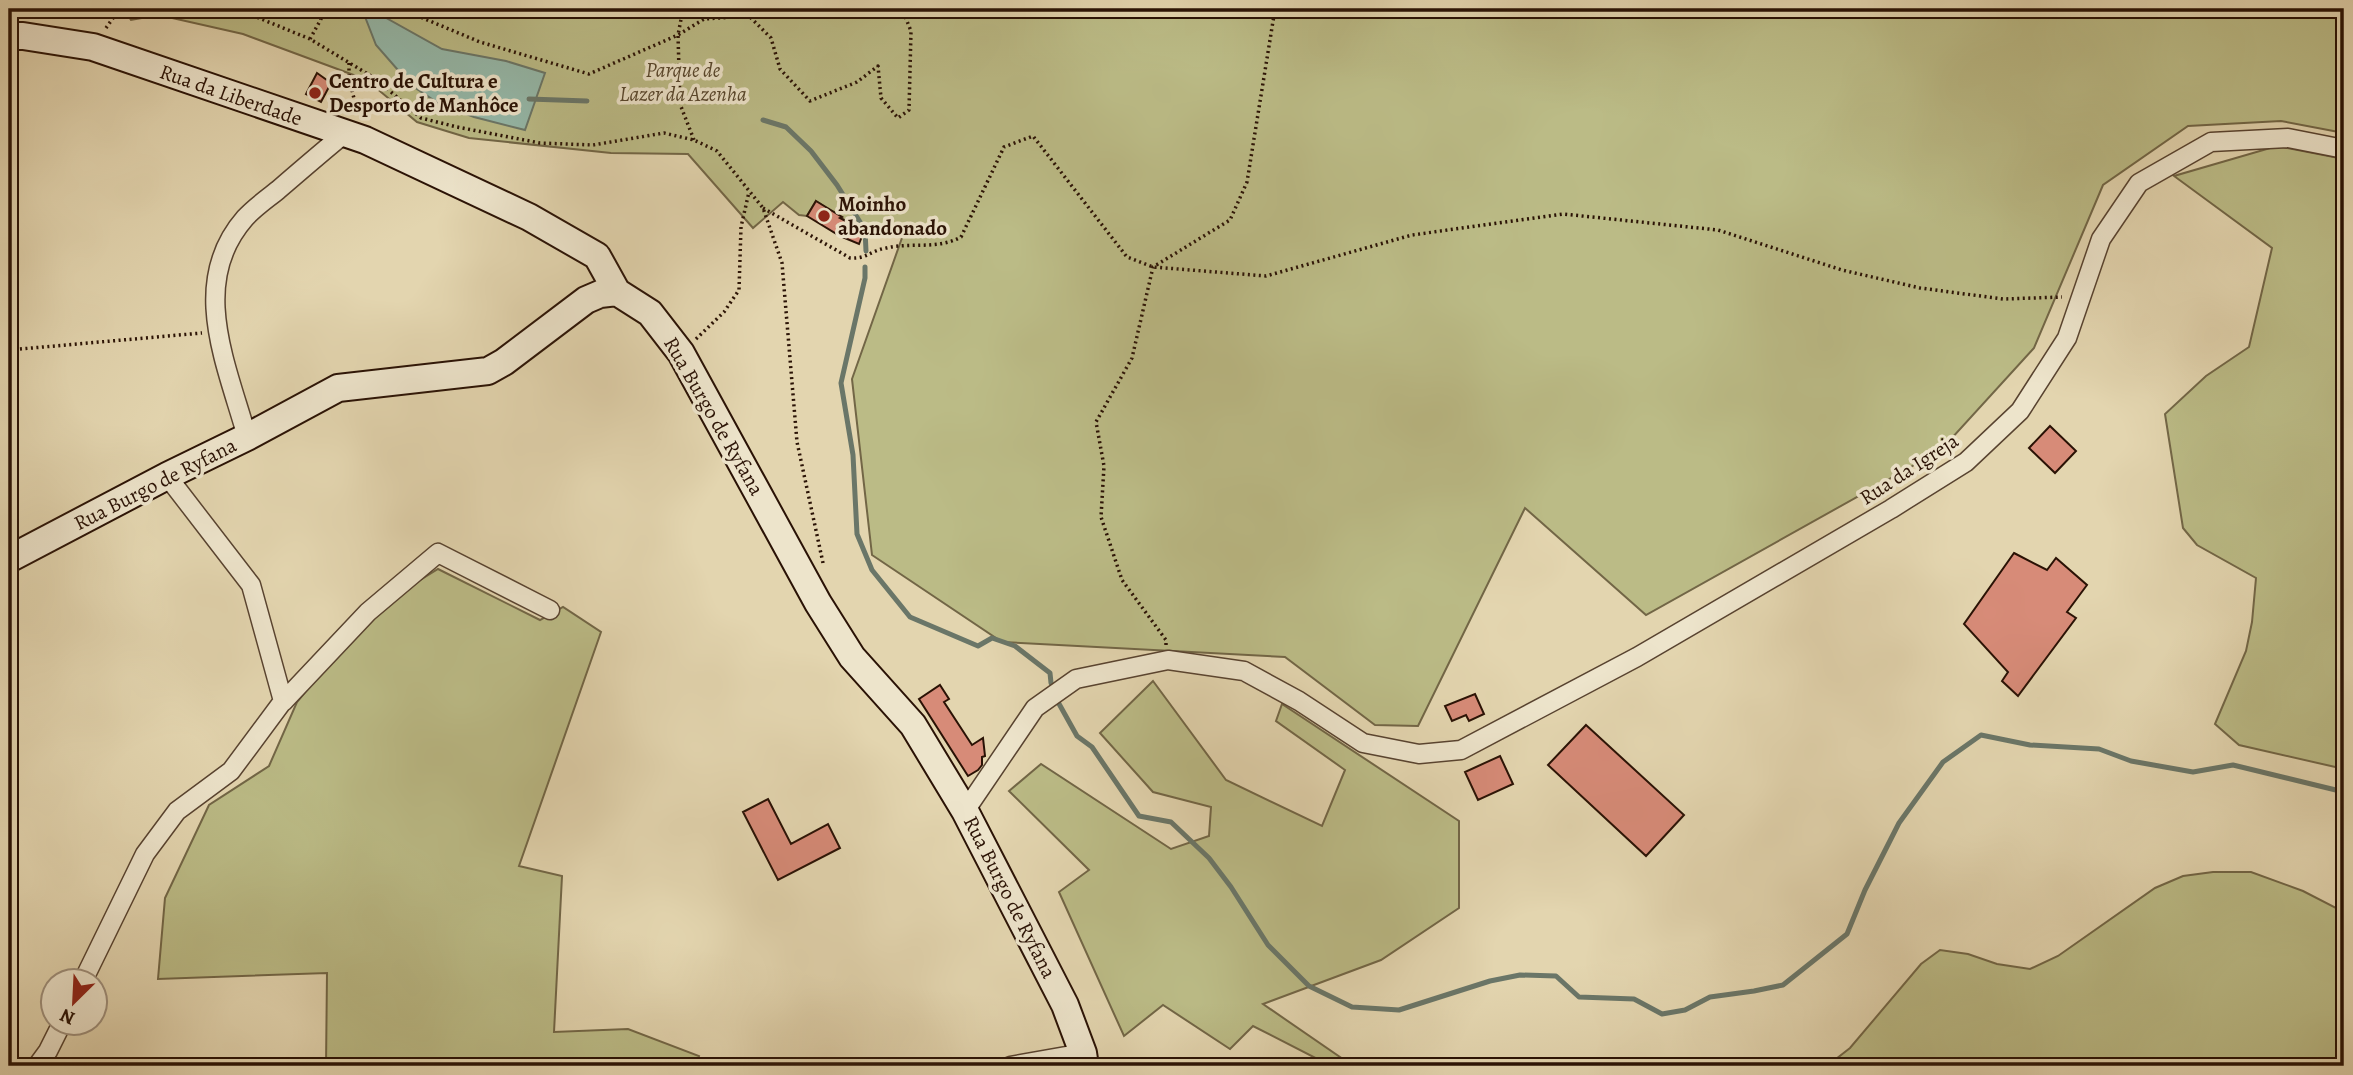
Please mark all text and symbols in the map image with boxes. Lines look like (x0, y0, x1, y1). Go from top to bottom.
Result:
park label: Parque de Lazer da Azenha (619, 56, 747, 108)
street label: Rua da Liberdade (156, 58, 306, 132)
place label: Centro de Cultura e Desporto de Manhôce (329, 67, 519, 119)
marker: Centro de Cultura e Desporto de Manhôce (307, 85, 323, 101)
place label: Moinho abandonado (838, 190, 947, 242)
marker: Moinho abandonado (816, 208, 832, 224)
street label: Rua Burgo de Ryfana (657, 331, 771, 501)
street label: Rua da Igreja (1854, 426, 1964, 511)
street label: Rua Burgo de Ryfana (69, 431, 241, 537)
street label: Rua Burgo de Ryfana (957, 811, 1063, 983)
north arrow (38, 967, 108, 1036)
text: N (56, 1002, 79, 1031)

